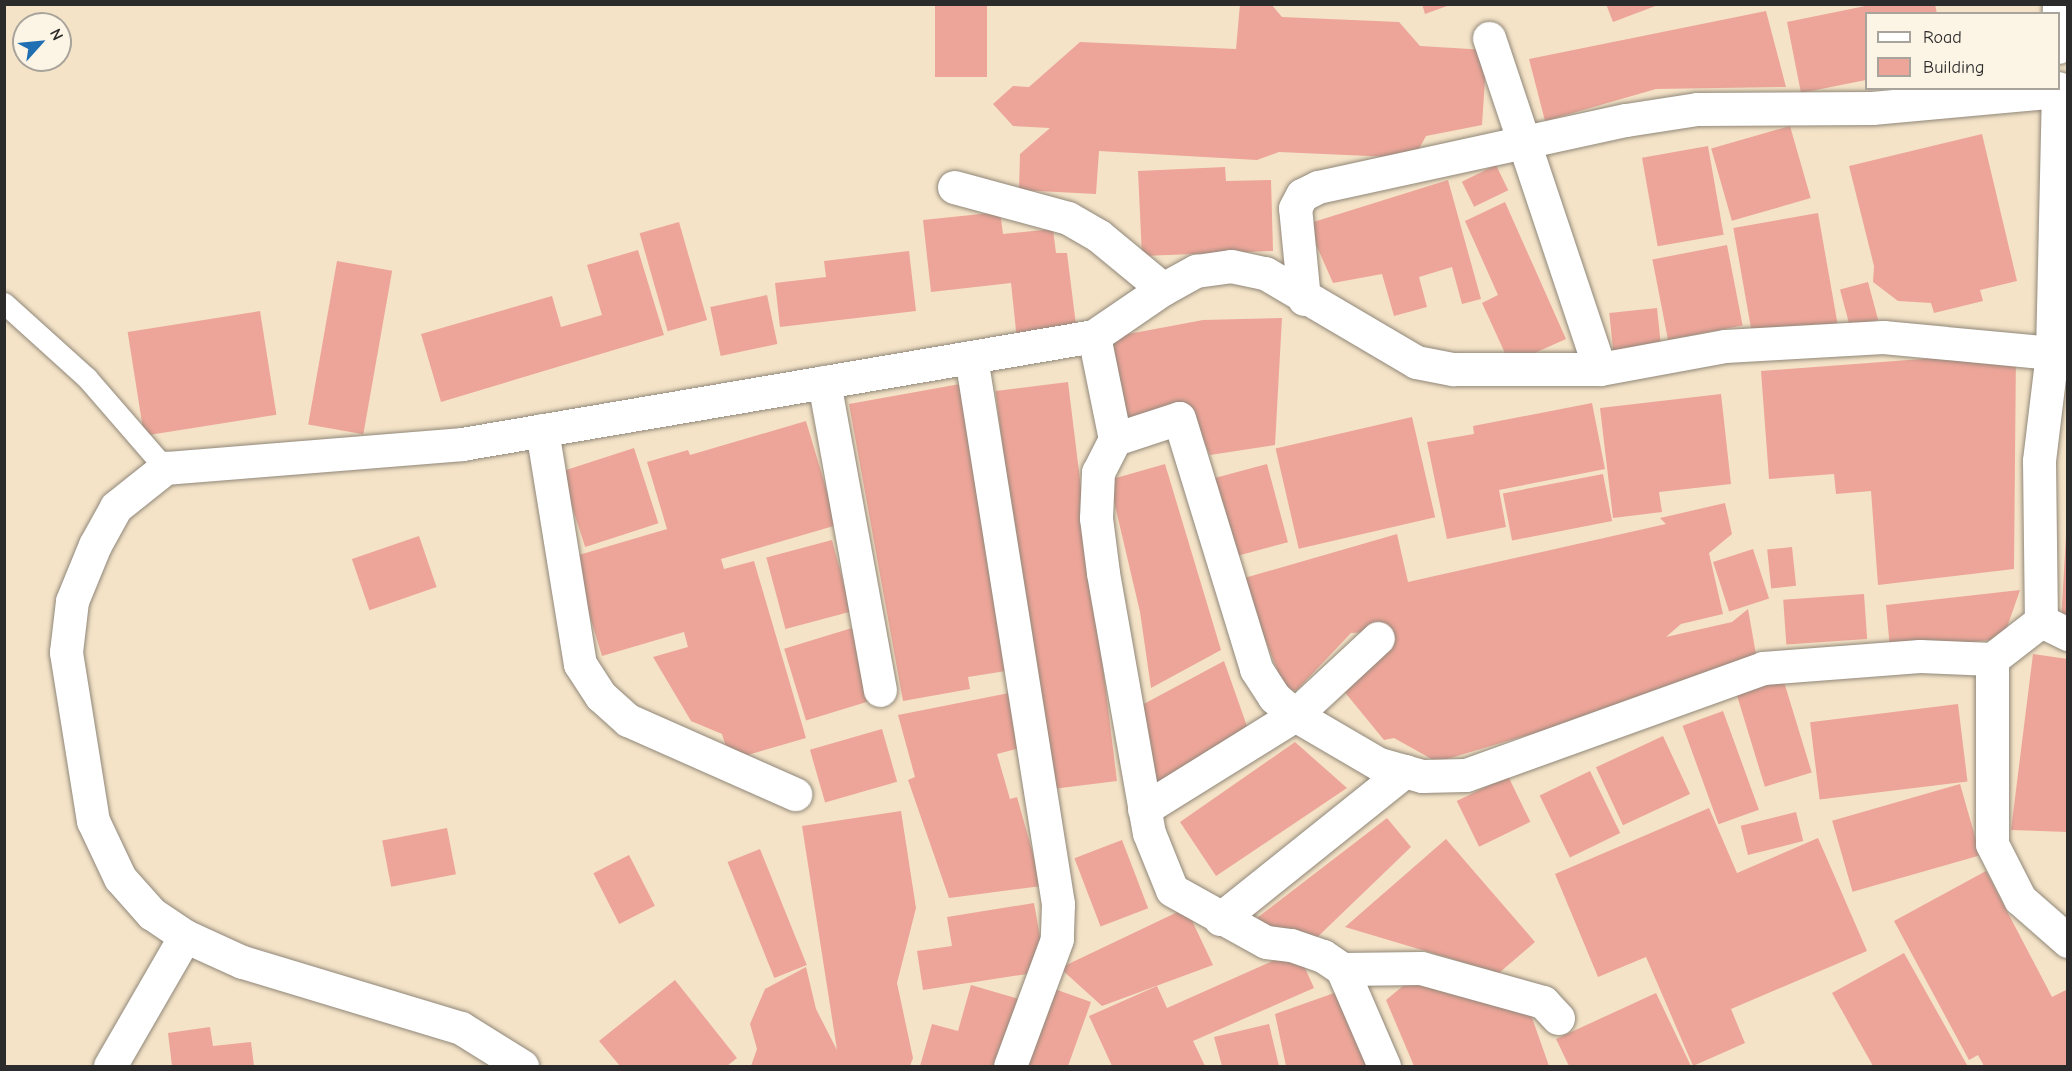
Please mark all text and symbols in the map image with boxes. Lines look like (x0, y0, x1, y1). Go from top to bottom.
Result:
north arrow (12, 12, 72, 72)
legend (1865, 12, 2060, 90)
text: N (46, 26, 67, 43)
text: Road (1923, 27, 1962, 48)
text: Building (1923, 57, 1985, 78)

